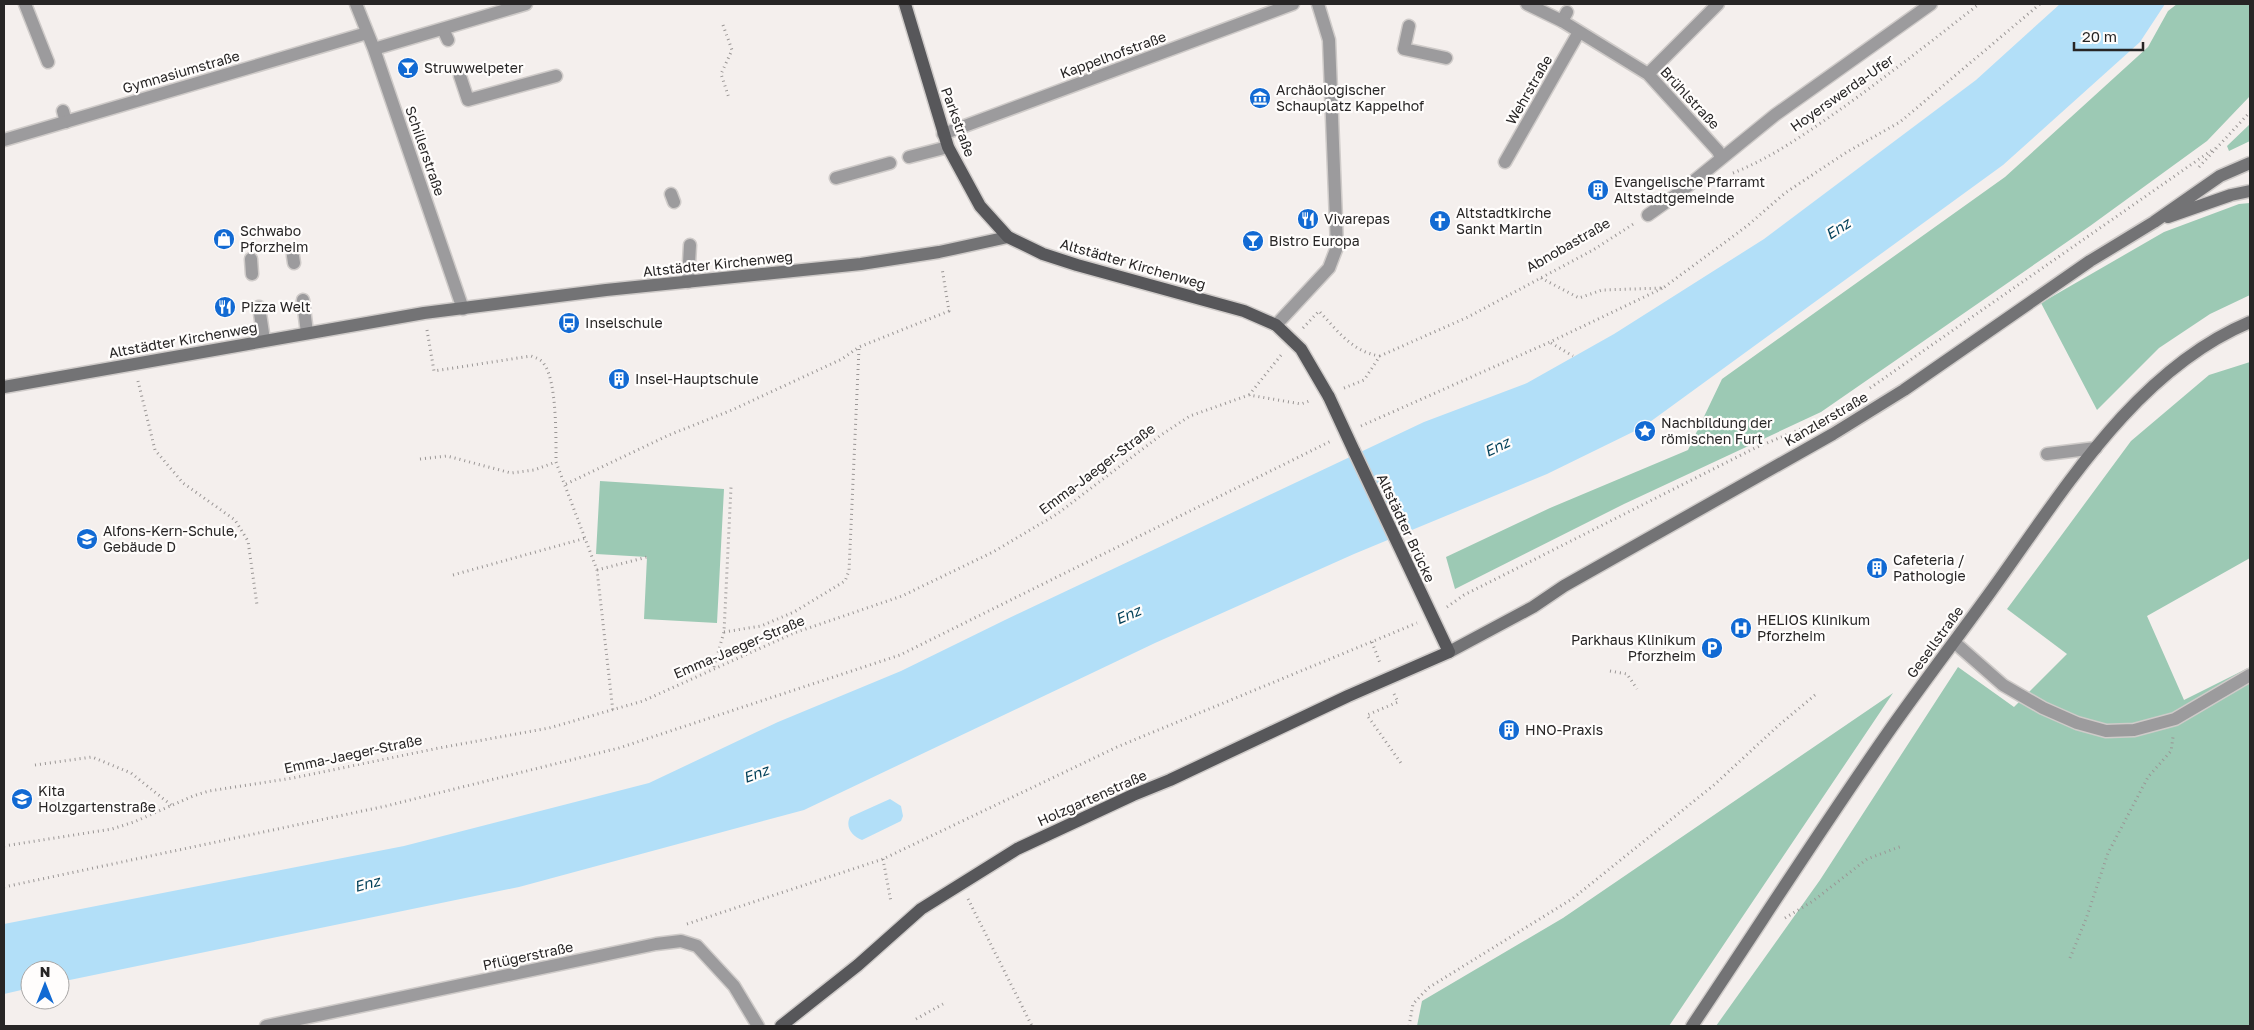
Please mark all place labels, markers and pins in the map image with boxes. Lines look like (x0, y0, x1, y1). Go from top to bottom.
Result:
bar icon: Struwwelpeter (396, 56, 420, 80)
place label: Struwwelpeter (424, 59, 524, 76)
place label: Archäologischer Schauplatz Kappelhof (1276, 81, 1424, 114)
museum icon: Archäologischer Schauplatz Kappelhof (1248, 86, 1272, 110)
place label: Evangelische Pfarramt Altstadtgemeinde (1614, 173, 1765, 206)
building icon: Evangelische Pfarramt Altstadtgemeinde (1586, 178, 1610, 202)
place label: Altstadtkirche Sankt Martin (1456, 204, 1551, 237)
restaurant icon: Vivarepas (1296, 207, 1320, 231)
church icon: Altstadtkirche Sankt Martin (1428, 209, 1452, 233)
place label: Vivarepas (1324, 210, 1390, 227)
place label: Schwabo Pforzheim (240, 222, 308, 255)
shop icon: Schwabo Pforzheim (212, 227, 236, 251)
bar icon: Bistro Europa (1241, 229, 1265, 253)
place label: Bistro Europa (1269, 232, 1360, 249)
restaurant icon: Pizza Welt (213, 295, 237, 319)
place label: Pizza Welt (241, 298, 311, 315)
bus stop icon: Inselschule (557, 311, 581, 335)
place label: Inselschule (585, 314, 663, 331)
building icon: Insel-Hauptschule (607, 367, 631, 391)
place label: Insel-Hauptschule (635, 370, 759, 387)
place label: Nachbildung der römischen Furt (1661, 414, 1773, 447)
place icon: Nachbildung der römischen Furt (1633, 419, 1657, 443)
place label: Alfons-Kern-Schule, Gebäude D (103, 522, 238, 555)
school or university icon: Alfons-Kern-Schule, Gebäude D (75, 527, 99, 551)
place label: Cafeteria / Pathologie (1893, 551, 1966, 584)
building icon: Cafeteria / Pathologie (1865, 556, 1889, 580)
place label: HELIOS Klinikum Pforzheim (1757, 611, 1870, 644)
hospital icon: HELIOS Klinikum Pforzheim (1729, 616, 1753, 640)
place label: Parkhaus Klinikum Pforzheim (1571, 631, 1696, 664)
parking icon: Parkhaus Klinikum Pforzheim (1700, 636, 1724, 660)
building icon: HNO-Praxis (1497, 718, 1521, 742)
place label: HNO-Praxis (1525, 721, 1603, 738)
place label: Kita Holzgartenstraße (38, 782, 156, 815)
school or university icon: Kita Holzgartenstraße (10, 787, 34, 811)

